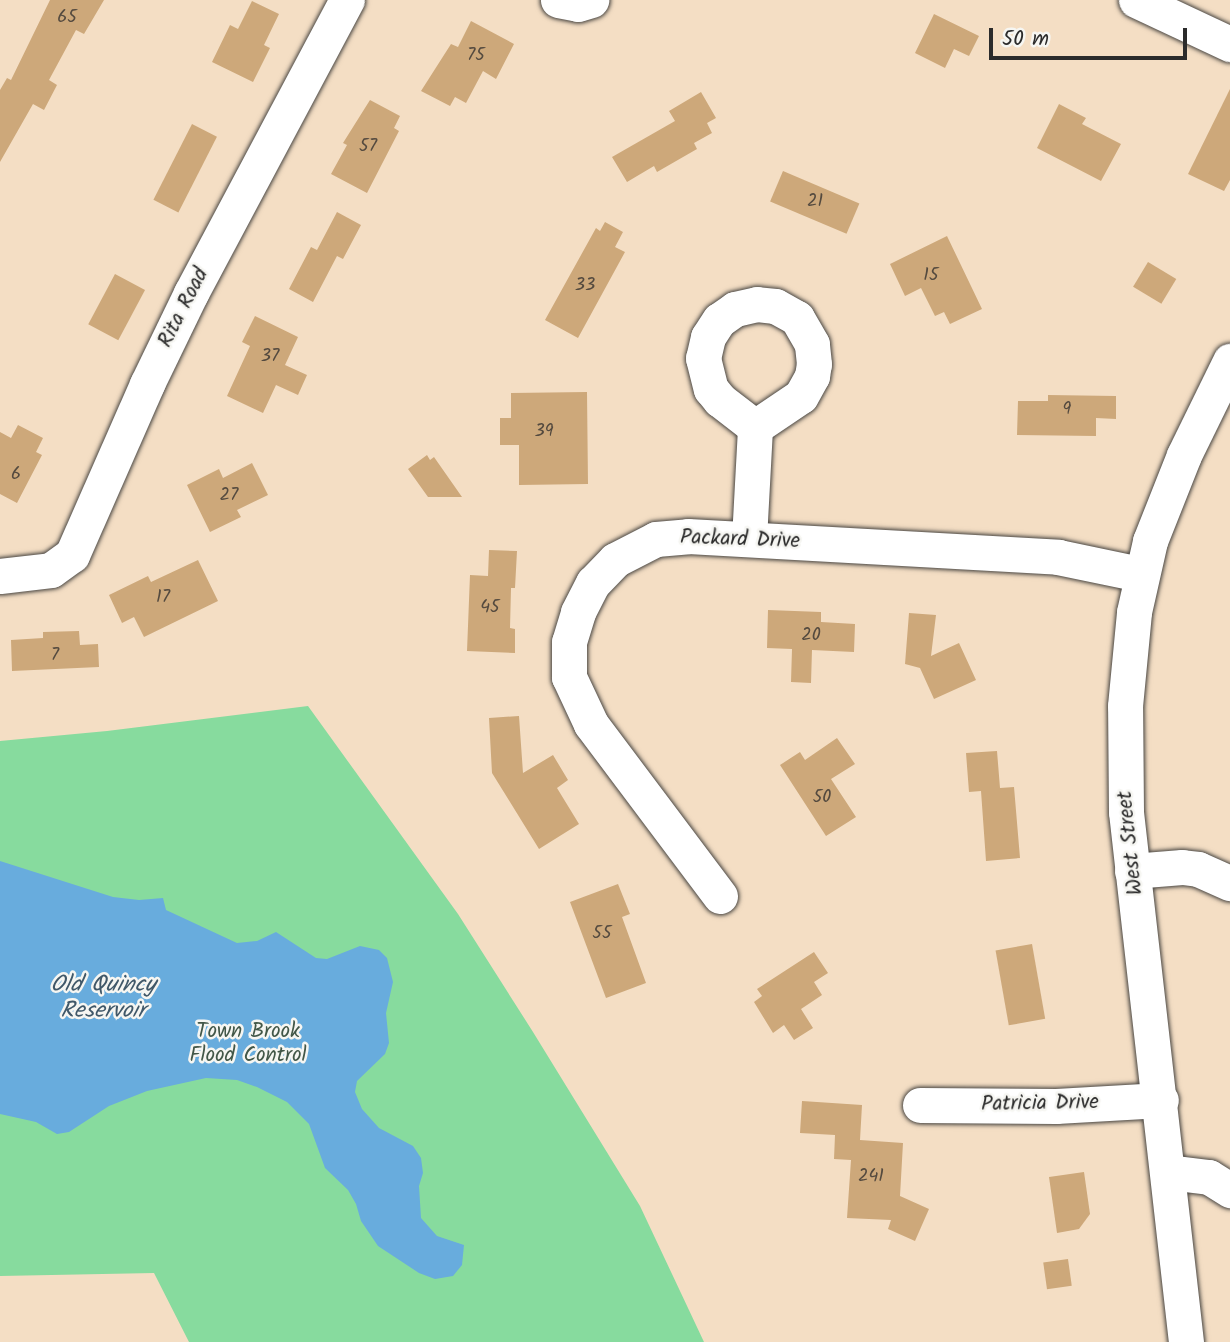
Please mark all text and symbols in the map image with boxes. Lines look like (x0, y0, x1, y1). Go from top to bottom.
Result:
house number: 65 (57, 7, 77, 29)
scale bar (992, 14, 1190, 58)
text: 50 m (1002, 23, 1049, 56)
house number: 75 (467, 45, 485, 67)
house number: 57 (359, 136, 377, 158)
house number: 21 (807, 191, 823, 213)
street label: Rita Road (153, 264, 215, 352)
house number: 15 (923, 265, 939, 287)
house number: 33 (575, 275, 595, 297)
house number: 37 (261, 346, 279, 368)
house number: 9 (1063, 399, 1071, 421)
house number: 39 (534, 421, 554, 443)
house number: 6 (11, 464, 21, 486)
house number: 27 (220, 485, 238, 507)
street label: Packard Drive (680, 525, 800, 555)
house number: 17 (156, 587, 170, 609)
house number: 45 (480, 597, 500, 619)
house number: 20 (801, 625, 821, 647)
house number: 7 (51, 645, 59, 667)
house number: 50 (813, 787, 831, 809)
street label: West Street (1113, 790, 1149, 896)
house number: 55 (592, 923, 612, 945)
water label: Old Quincy Reservoir (51, 971, 155, 1025)
park label: Town Brook Flood Control (189, 1019, 307, 1069)
street label: Patricia Drive (981, 1090, 1099, 1118)
house number: 241 (858, 1166, 884, 1188)

